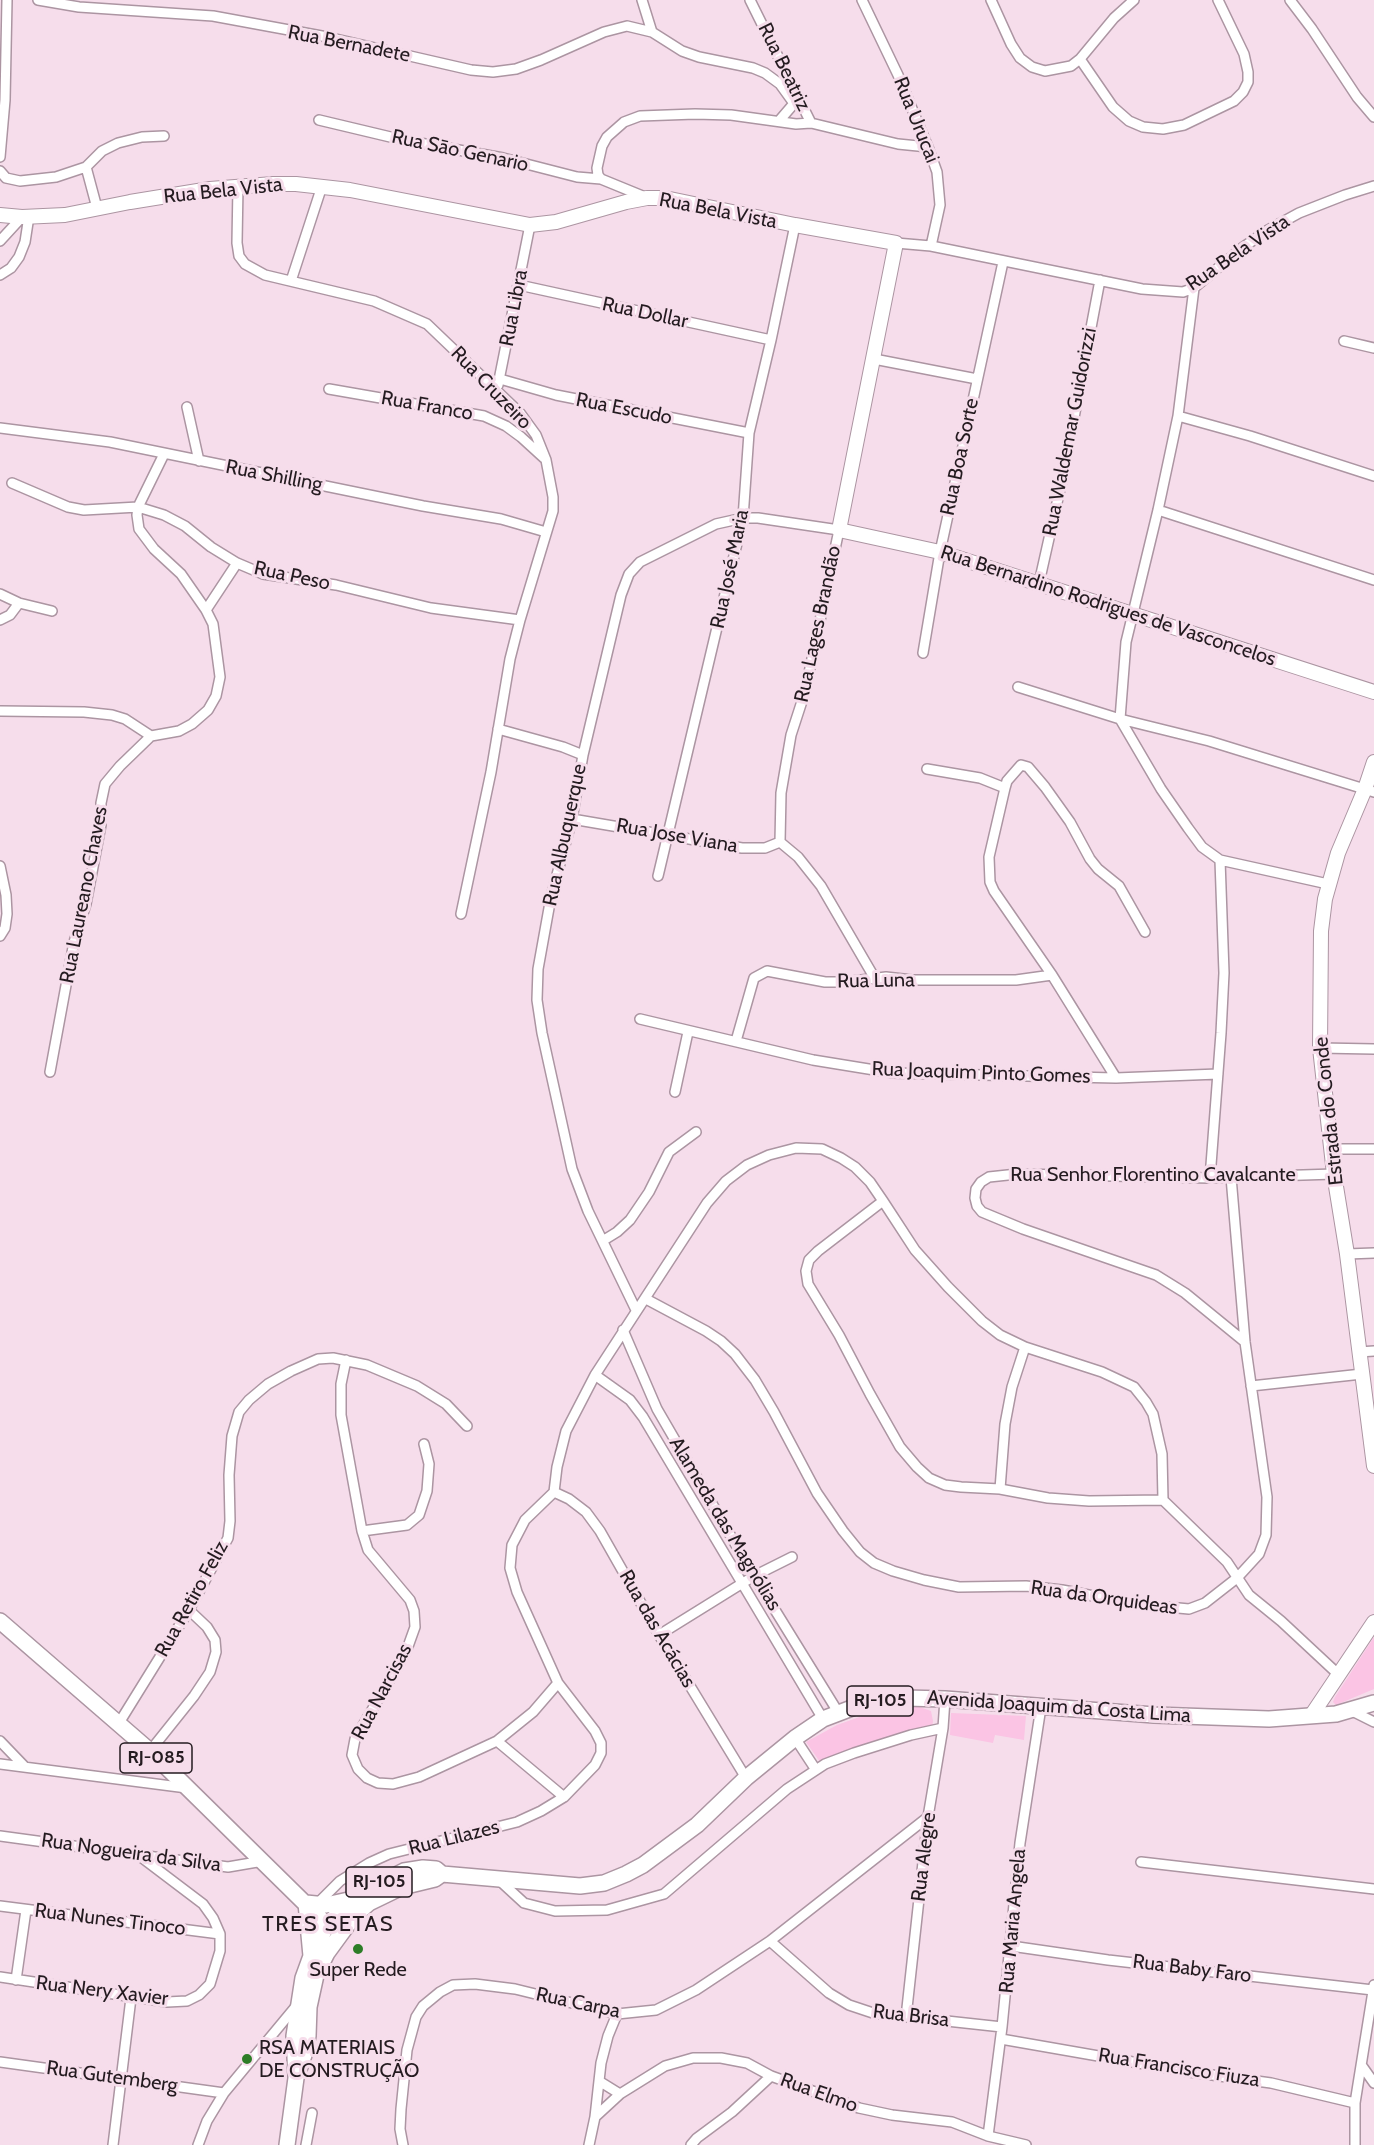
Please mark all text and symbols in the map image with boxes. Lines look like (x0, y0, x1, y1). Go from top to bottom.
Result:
street label: Rua Beatriz (752, 19, 816, 115)
street label: Rua Bernadete (286, 20, 412, 68)
street label: Rua Urucai (888, 74, 944, 166)
street label: Rua Sāo Genario (389, 125, 531, 177)
street label: Rua Bela Vista (162, 173, 284, 209)
street label: Rua Bela Vista (657, 188, 779, 234)
street label: Rua Bela Vista (1182, 210, 1294, 296)
street label: Rua Libra (495, 268, 533, 348)
street label: Rua Dollar (600, 292, 690, 334)
street label: Rua Waldemar Guidorizzi (1038, 326, 1102, 538)
street label: Rua Cruzeiro (446, 341, 536, 435)
street label: Rua Franco (379, 386, 475, 426)
street label: Rua Escudo (574, 388, 674, 430)
street label: Rua Boa Sorte (936, 396, 984, 518)
street label: Rua Shilling (224, 455, 324, 497)
street label: Rua José Maria (706, 507, 754, 631)
street label: Rua Bernardino Rodrigues de Vasconcelos (937, 540, 1279, 672)
street label: Rua Lages Brandão (790, 544, 846, 704)
street label: Rua Peso (252, 556, 332, 596)
street label: Rua Albuquerque (538, 762, 592, 908)
street label: Rua Laureano Chaves (55, 805, 113, 985)
street label: Rua Jose Viana (614, 814, 740, 858)
street label: Rua Luna (837, 968, 915, 994)
street label: Estrada do Conde (1309, 1036, 1349, 1186)
street label: Rua Joaquim Pinto Gomes (871, 1057, 1091, 1089)
street label: Rua Senhor Florentino Cavalcante (1010, 1163, 1296, 1187)
street label: Alameda das Magnólias (664, 1433, 786, 1615)
street label: Rua Retiro Feliz (150, 1537, 234, 1661)
street label: Rua das Acácias (614, 1566, 700, 1692)
street label: Rua da Orquideas (1029, 1576, 1179, 1620)
street label: Rua Narcisas (347, 1640, 417, 1744)
road number: RJ-105 (847, 1686, 913, 1716)
street label: Avenida Joaquim da Costa Lima (926, 1686, 1192, 1728)
road number: RJ-085 (120, 1743, 192, 1773)
street label: Rua Alegre (907, 1811, 941, 1903)
street label: Rua Lilazes (406, 1815, 502, 1861)
street label: Rua Nogueira da Silva (40, 1829, 222, 1877)
street label: Rua Maria Angela (995, 1848, 1031, 1994)
road number: RJ-105 (346, 1867, 412, 1897)
street label: Rua Nunes Tinoco (33, 1899, 187, 1941)
district label: TRES SETAS (262, 1912, 394, 1938)
marker: Super Rede (351, 1942, 365, 1956)
street label: Rua Baby Faro (1131, 1950, 1253, 1988)
place label: Super Rede (309, 1958, 407, 1982)
street label: Rua Nery Xavier (34, 1971, 170, 2011)
street label: Rua Carpa (534, 1982, 622, 2024)
street label: Rua Brisa (871, 1999, 951, 2033)
place label: RSA MATERIAIS DE CONSTRUÇÃO (259, 2036, 419, 2083)
street label: Rua Francisco Fiuza (1097, 2043, 1261, 2093)
marker: RSA MATERIAIS DE CONSTRUÇÃO (240, 2052, 254, 2066)
street label: Rua Gutemberg (45, 2056, 179, 2098)
street label: Rua Elmo (777, 2068, 861, 2118)

